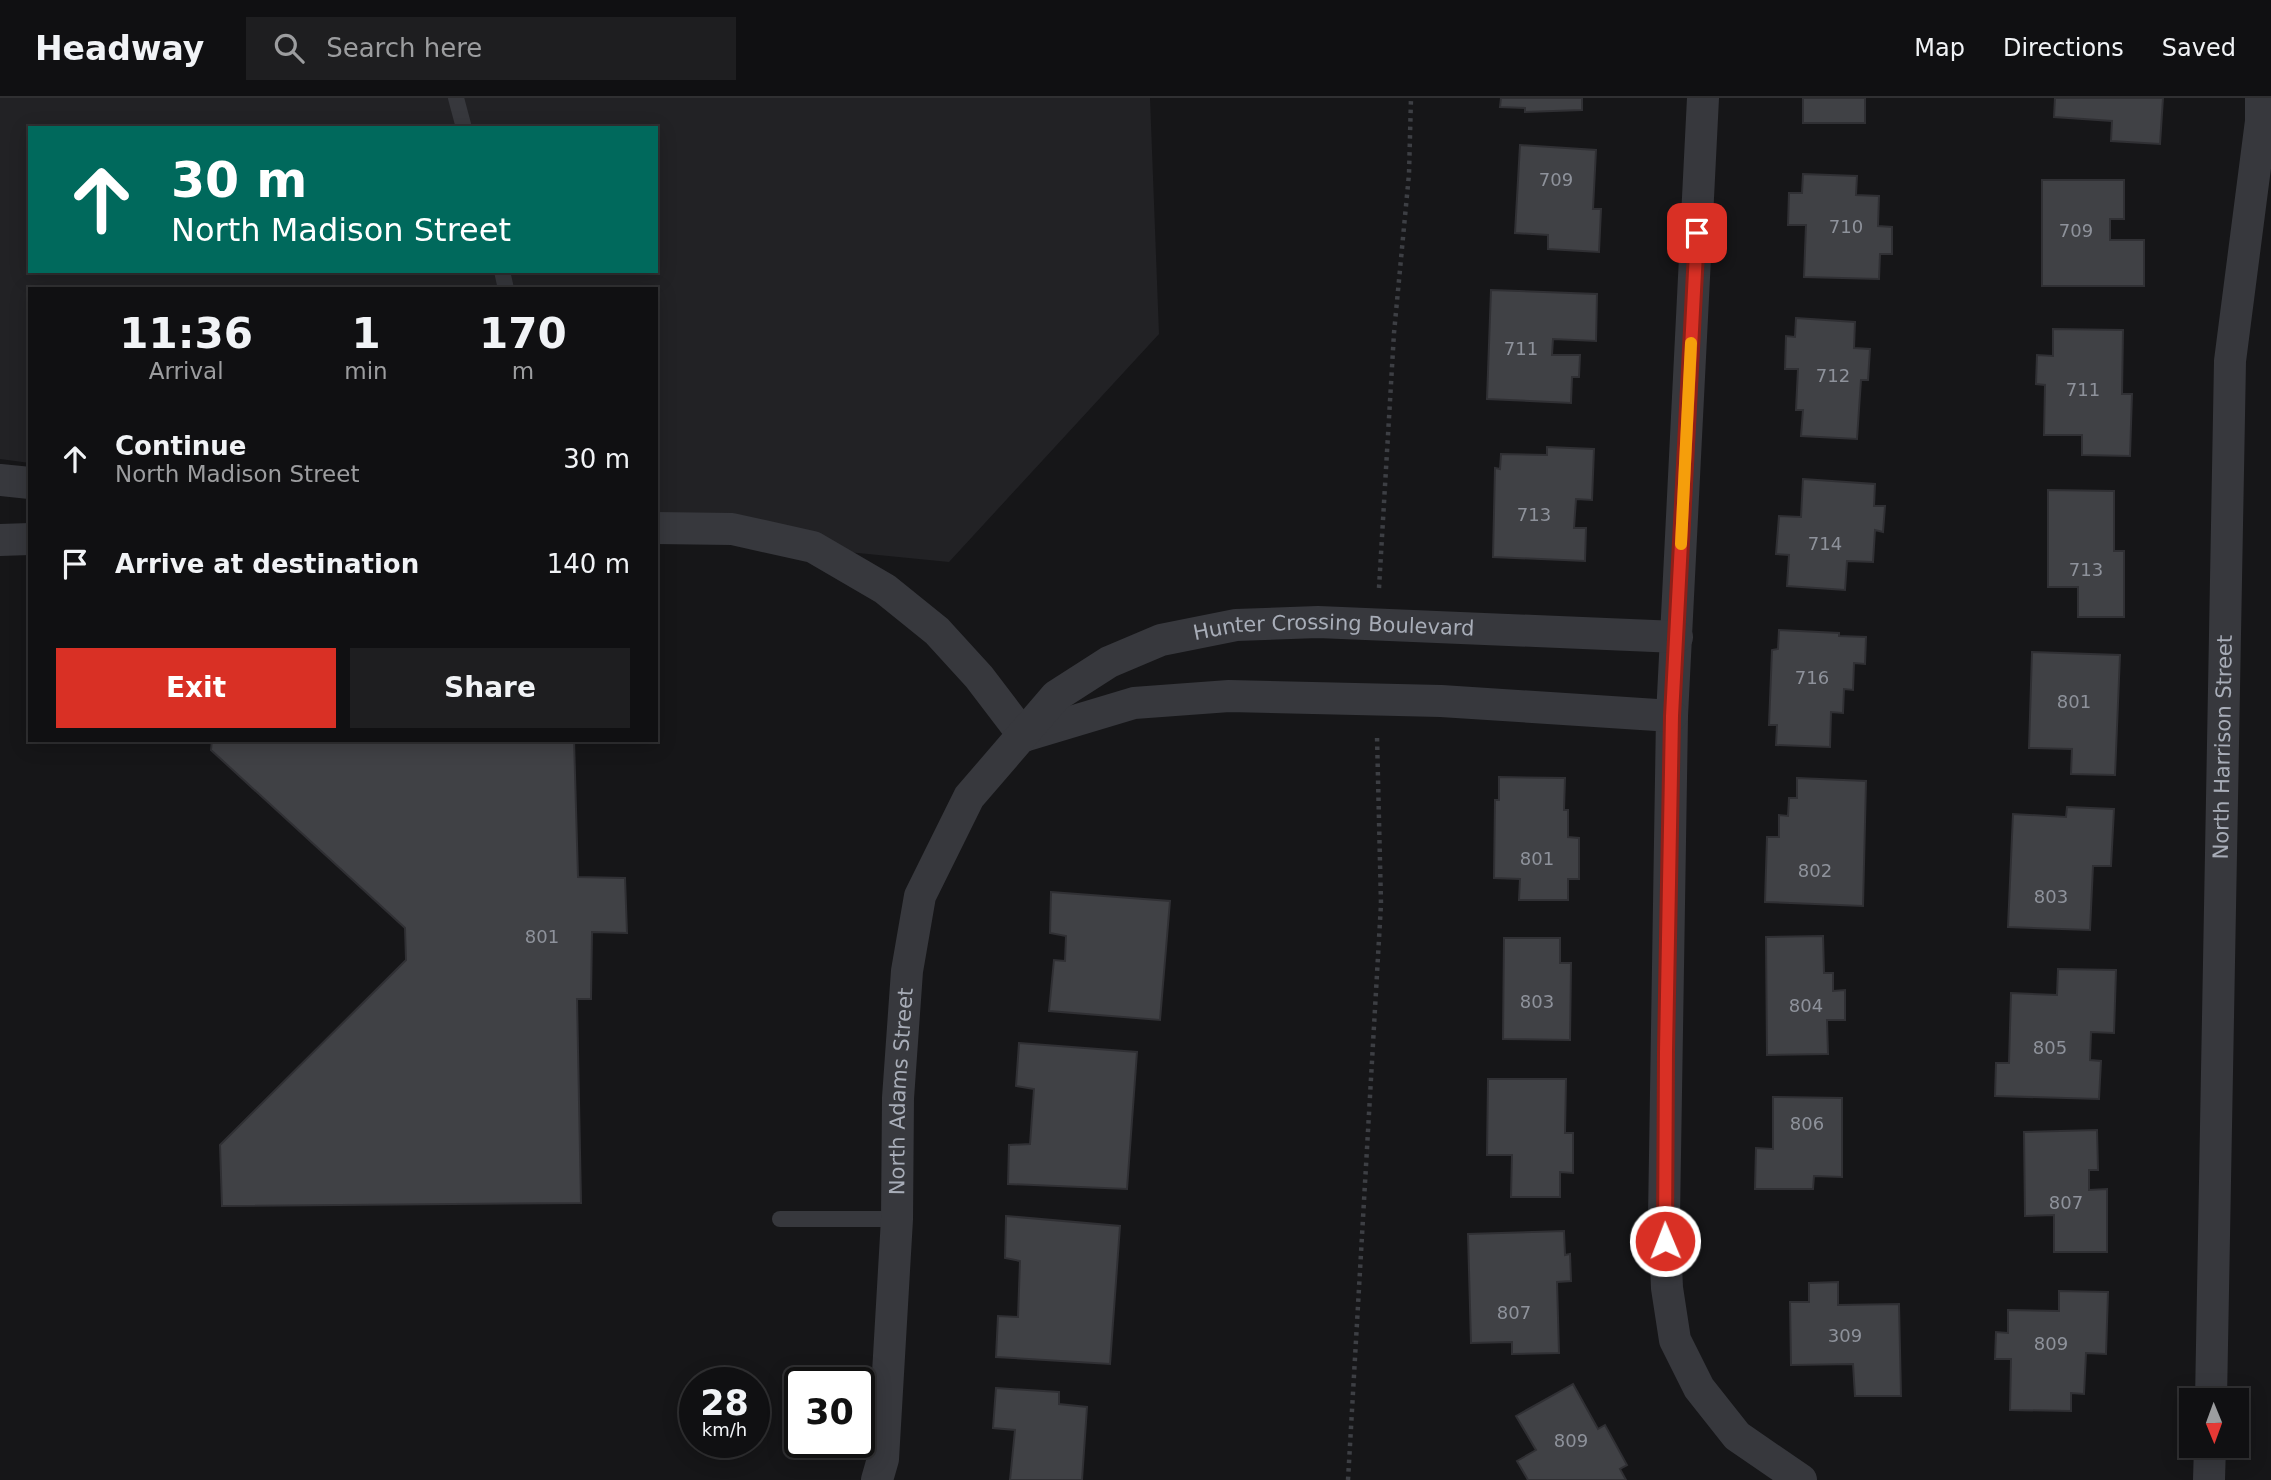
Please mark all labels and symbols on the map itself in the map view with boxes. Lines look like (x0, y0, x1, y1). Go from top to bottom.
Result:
house number: 709 (1539, 169, 1573, 190)
pin (1667, 203, 1727, 263)
house number: 710 (1829, 216, 1863, 237)
house number: 709 (2059, 220, 2093, 241)
house number: 711 (1504, 338, 1538, 359)
house number: 712 (1816, 365, 1850, 386)
house number: 711 (2066, 379, 2100, 400)
house number: 713 (1517, 504, 1551, 525)
house number: 714 (1808, 533, 1842, 554)
house number: 713 (2069, 559, 2103, 580)
street label: Hunter Crossing Boulevard (1191, 610, 1475, 645)
street label: North Harrison Street (2209, 635, 2237, 860)
house number: 716 (1795, 667, 1829, 688)
house number: 801 (2057, 691, 2091, 712)
house number: 801 (1520, 848, 1554, 869)
house number: 802 (1798, 860, 1832, 881)
house number: 803 (2034, 886, 2068, 907)
house number: 801 (525, 926, 559, 947)
street label: North Adams Street (885, 987, 918, 1195)
house number: 803 (1520, 991, 1554, 1012)
house number: 804 (1789, 995, 1823, 1016)
house number: 805 (2033, 1037, 2067, 1058)
house number: 806 (1790, 1113, 1824, 1134)
house number: 807 (2049, 1192, 2083, 1213)
position arrow (1628, 1204, 1702, 1278)
house number: 807 (1497, 1302, 1531, 1323)
house number: 309 (1828, 1325, 1862, 1346)
house number: 809 (2034, 1333, 2068, 1354)
speed limit sign: 30 (784, 1367, 875, 1458)
north arrow (2179, 1388, 2249, 1458)
house number: 809 (1554, 1430, 1588, 1451)

